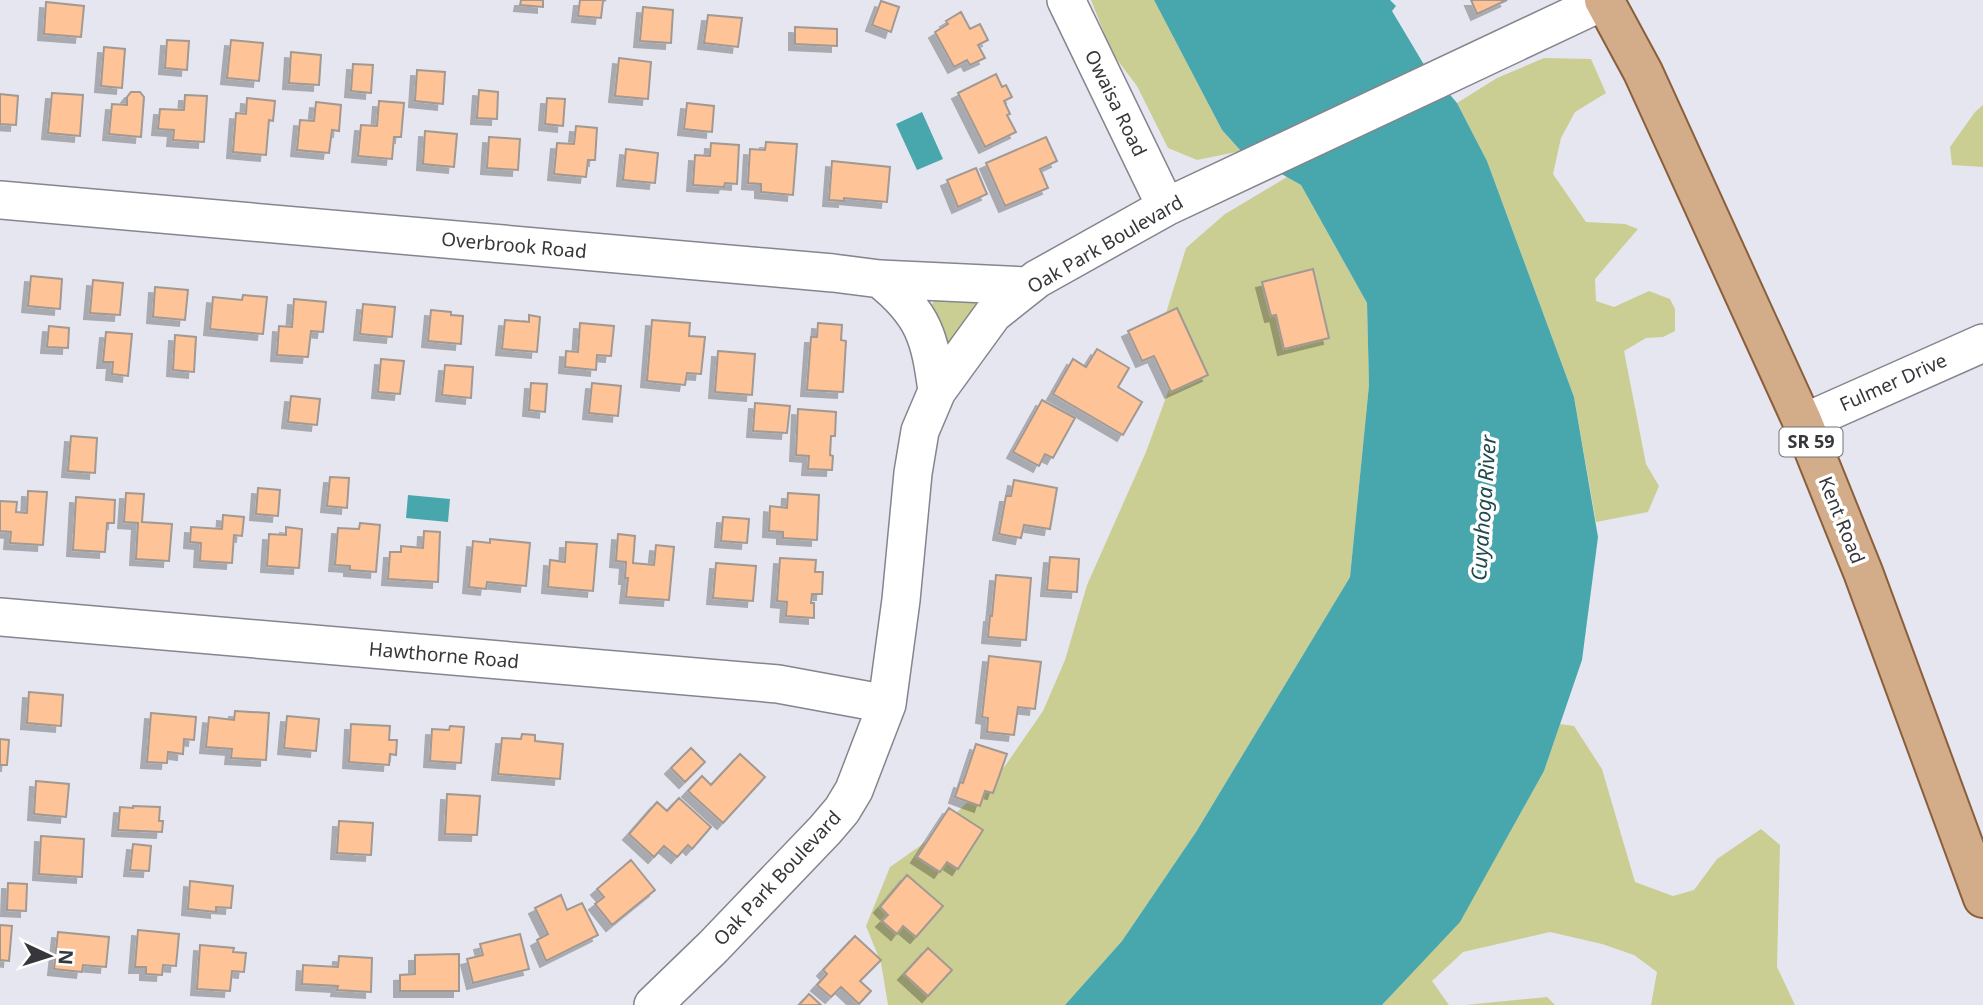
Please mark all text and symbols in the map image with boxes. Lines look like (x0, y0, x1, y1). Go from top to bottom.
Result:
street label: Owaisa Road (1079, 45, 1153, 161)
street label: Oak Park Boulevard (1022, 189, 1188, 299)
street label: Overbrook Road (440, 226, 588, 264)
street label: Fulmer Drive (1835, 347, 1951, 417)
road number: SR 59 (1780, 428, 1842, 457)
water label: Cuyahoga River (1464, 433, 1502, 582)
street label: Kent Road (1813, 473, 1871, 567)
street label: Hawthorne Road (368, 635, 520, 675)
street label: Oak Park Boulevard (707, 805, 847, 951)
north arrow (14, 921, 84, 991)
text: N (52, 949, 79, 966)

